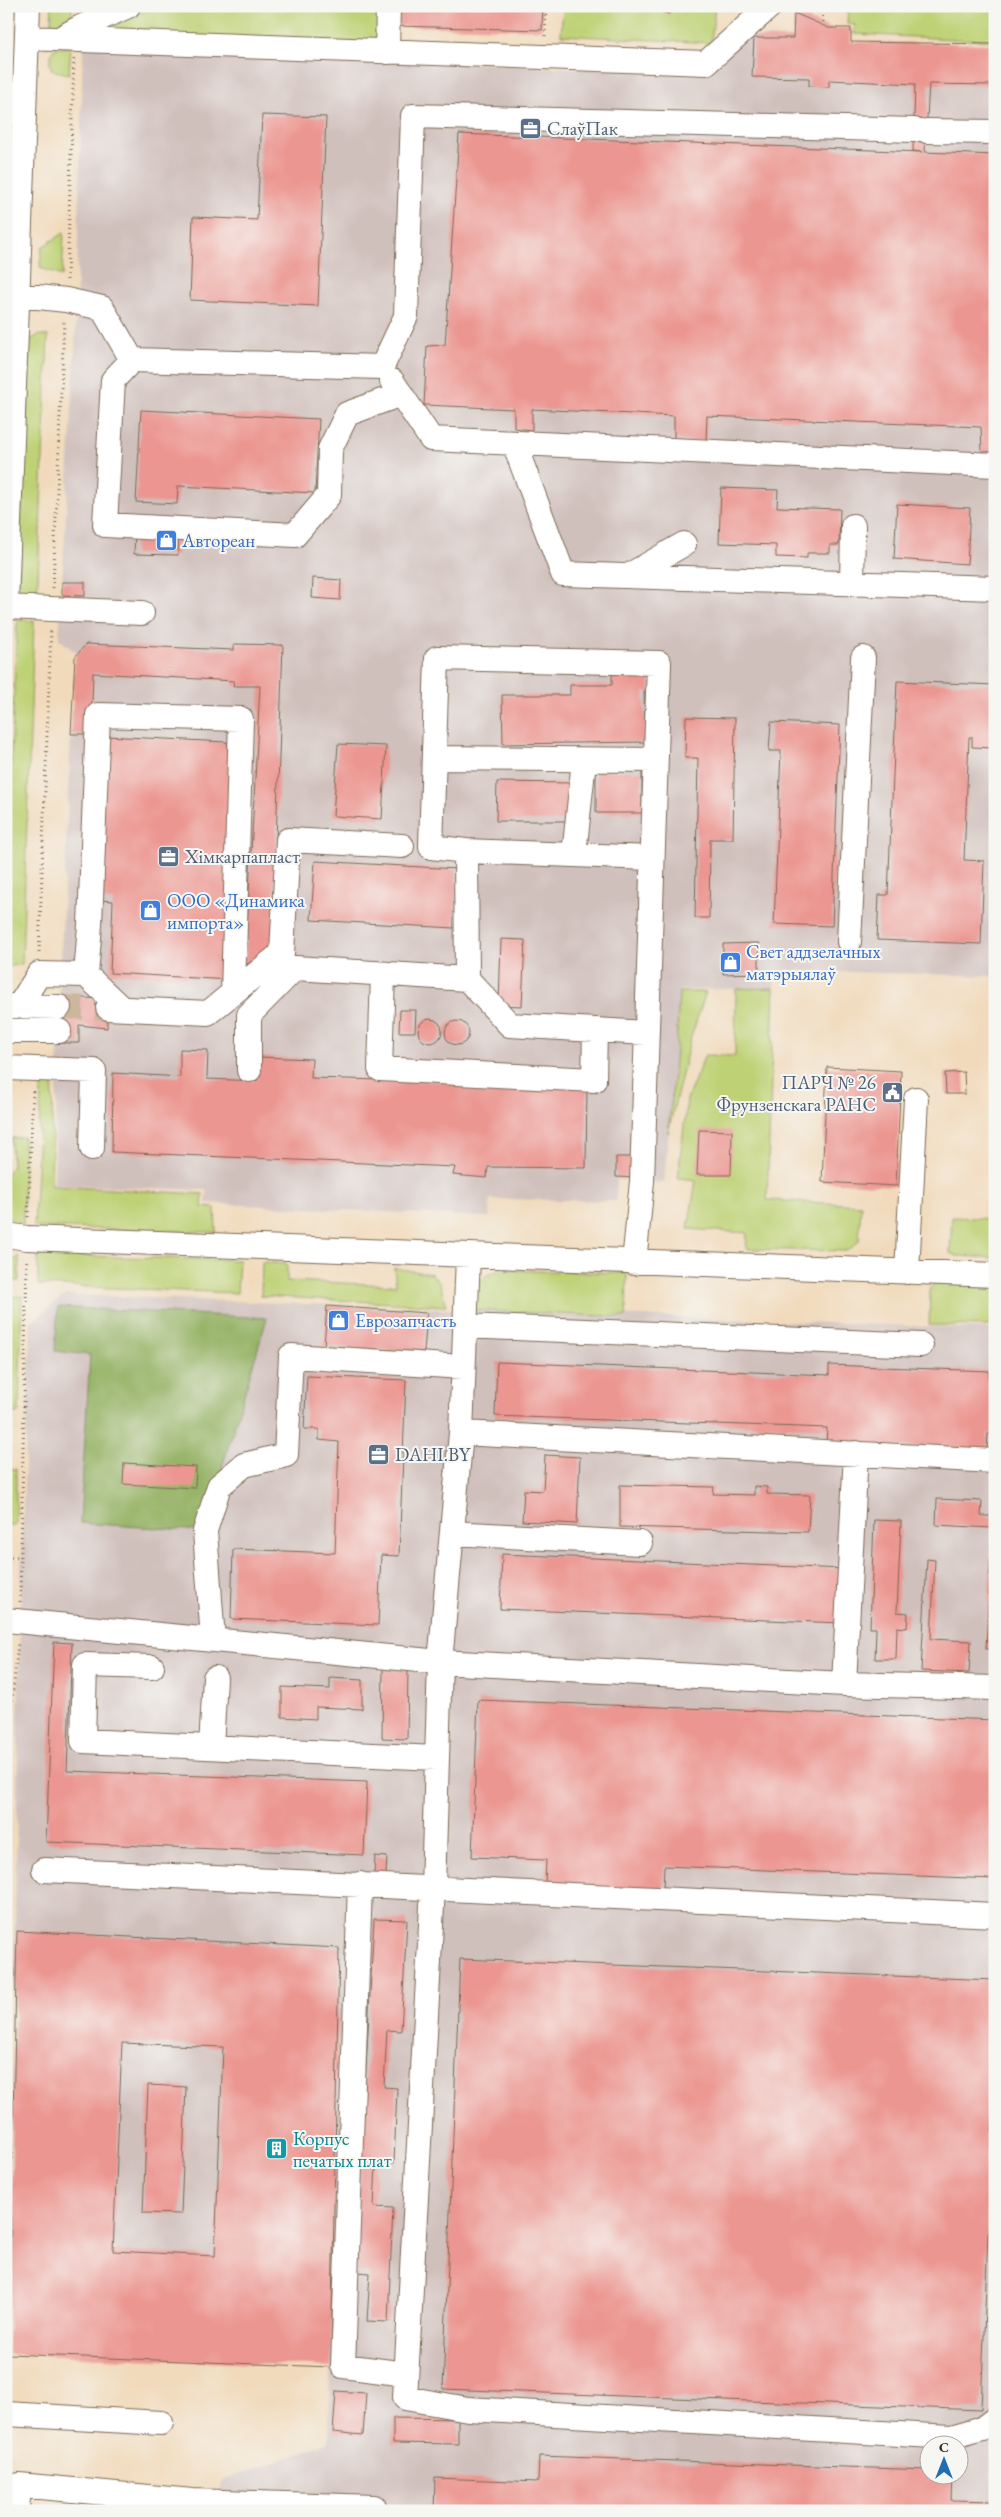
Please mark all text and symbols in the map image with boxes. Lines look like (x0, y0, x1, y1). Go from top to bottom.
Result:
office icon: СлаўПак (519, 116, 543, 140)
place label: СлаўПак (547, 116, 618, 141)
shop icon: Автореан (154, 528, 178, 552)
place label: Автореан (181, 528, 255, 553)
office icon: Хімкарпапласт (157, 844, 181, 868)
place label: Хімкарпапласт (184, 844, 300, 869)
place label: ООО «Динамика импорта» (167, 888, 305, 935)
shop icon: ООО «Динамика импорта» (139, 899, 163, 923)
place label: Свет аддзелачных матэрыялаў (746, 939, 881, 986)
shop icon: Свет аддзелачных матэрыялаў (718, 950, 742, 974)
place label: ПАРЧ № 26 Фрунзенскага РАНС (717, 1070, 876, 1117)
public building icon: ПАРЧ № 26 Фрунзенскага РАНС (880, 1081, 904, 1105)
shop icon: Еврозапчасть (327, 1308, 351, 1332)
place label: Еврозапчасть (355, 1308, 457, 1333)
office icon: DAHI.BY (367, 1442, 391, 1466)
place label: DAHI.BY (395, 1442, 471, 1467)
place label: Корпус печатых плат (293, 2126, 392, 2173)
building icon: Корпус печатых плат (265, 2137, 289, 2161)
north arrow (918, 2434, 968, 2484)
text: С (939, 2438, 949, 2456)

